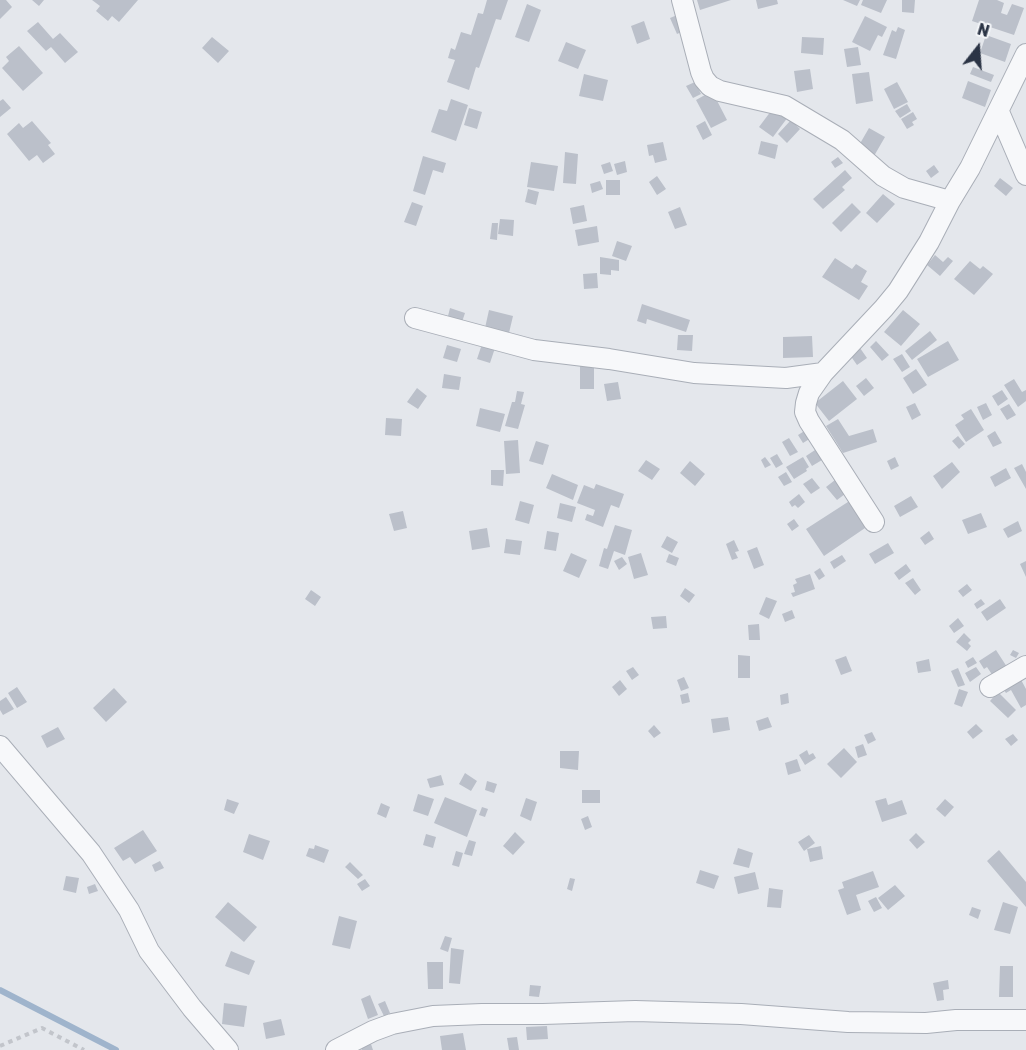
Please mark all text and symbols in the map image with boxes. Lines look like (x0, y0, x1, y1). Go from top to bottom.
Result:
north arrow (948, 18, 1008, 78)
text: N (975, 20, 992, 41)

